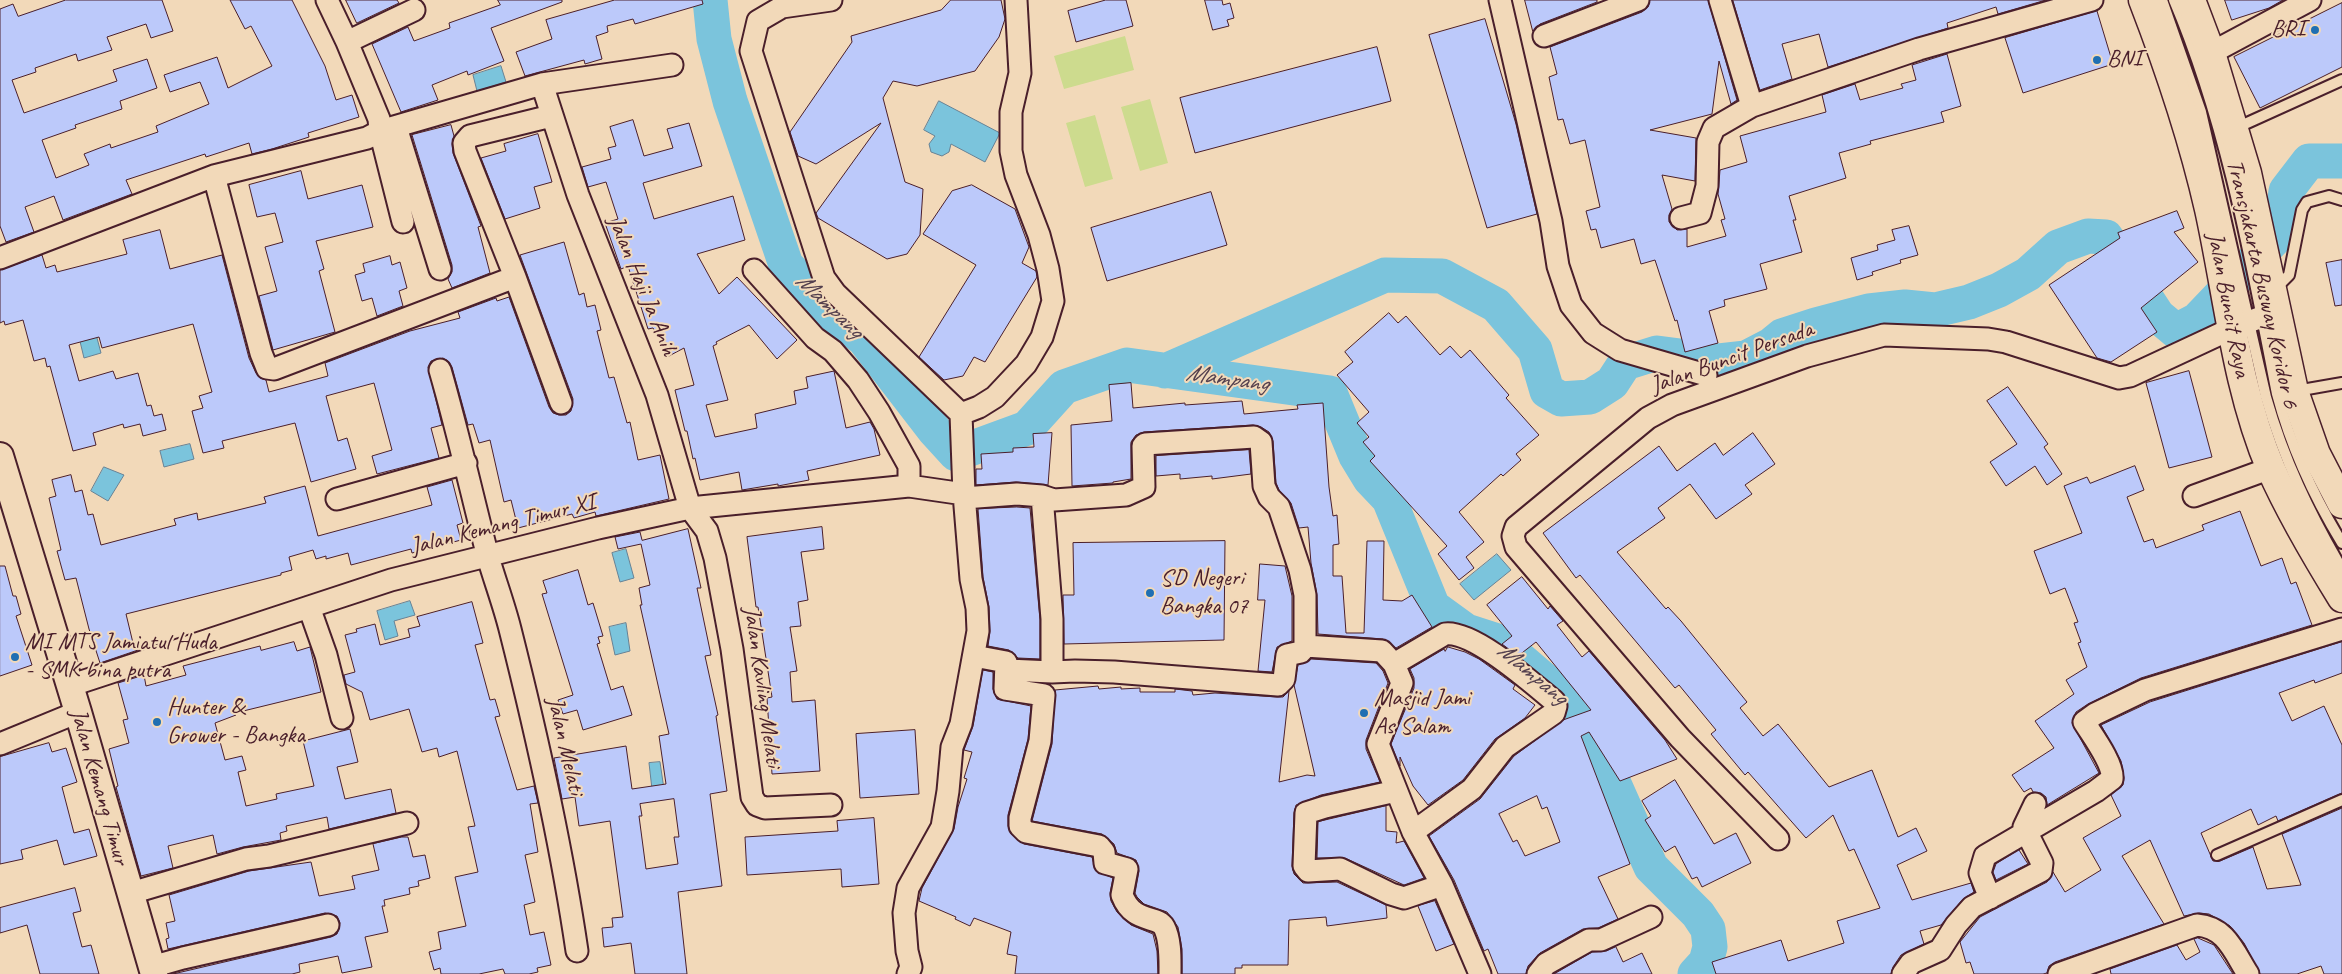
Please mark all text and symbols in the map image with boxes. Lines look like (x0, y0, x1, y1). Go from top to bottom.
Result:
place label: BRI (2271, 16, 2305, 44)
marker: BRI (2309, 24, 2321, 36)
place label: BNI (2107, 46, 2142, 74)
marker: BNI (2091, 54, 2103, 66)
street label: Transjakarta Busway Koridor 6 (2219, 157, 2305, 411)
street label: Jalan Haji Ja Anih (601, 212, 683, 360)
street label: Jalan Buncit Raya (2200, 230, 2256, 380)
water label: Mampang (789, 267, 869, 345)
street label: Jalan Buncit Persada (1647, 315, 1817, 401)
water label: Mampang (1184, 358, 1270, 400)
street label: Jalan Kemang Timur XI (408, 488, 598, 562)
place label: SD Negeri Bangka 07 (1160, 565, 1248, 621)
marker: SD Negeri Bangka 07 (1144, 587, 1156, 599)
street label: Jalan Kavling Melati (736, 605, 788, 769)
place label: MI MTS Jamiatul Huda - SMK bina putra (25, 629, 217, 685)
water label: Mampang (1491, 636, 1573, 712)
marker: MI MTS Jamiatul Huda - SMK bina putra (9, 651, 21, 663)
place label: Masjid Jami As Salam (1374, 685, 1470, 741)
place label: Hunter & Grower - Bangka (167, 694, 305, 750)
street label: Jalan Melati (540, 694, 590, 798)
street label: Jalan Kemang Timur (63, 706, 135, 868)
marker: Masjid Jami As Salam (1358, 707, 1370, 719)
marker: Hunter & Grower - Bangka (151, 716, 163, 728)

